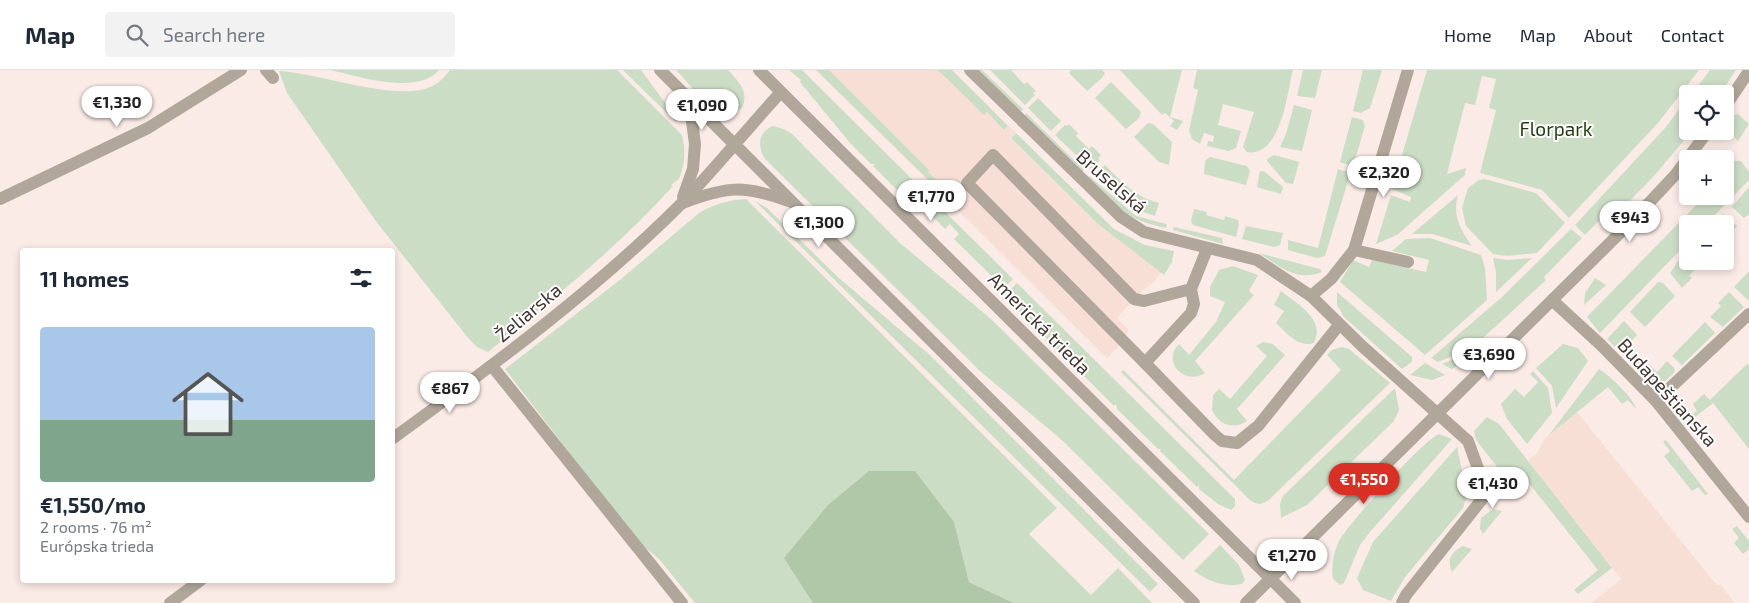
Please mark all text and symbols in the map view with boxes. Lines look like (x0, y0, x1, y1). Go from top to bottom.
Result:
search box (105, 12, 455, 57)
text: Map (25, 20, 75, 49)
icon: search (123, 21, 151, 49)
text: Search here (163, 23, 265, 46)
text: Home (1444, 24, 1492, 46)
text: Map (1520, 24, 1556, 46)
text: About (1584, 24, 1633, 46)
text: Contact (1661, 24, 1724, 46)
pin: €1,330 (76, 85, 158, 128)
map controls (1679, 85, 1734, 270)
button: locate (1679, 85, 1734, 140)
pin: €1,090 (661, 88, 743, 131)
text: €1,330 (92, 92, 142, 111)
text: €1,090 (677, 95, 727, 114)
park label: Florpark (1519, 117, 1593, 140)
street label: Bruselská (1072, 144, 1152, 218)
button: + (1679, 150, 1734, 205)
pin: €2,320 (1343, 156, 1425, 198)
text: €2,320 (1358, 162, 1410, 181)
pin: €1,770 (890, 180, 972, 222)
text: €1,770 (907, 186, 955, 205)
pin: €943 (1600, 200, 1660, 243)
pin: €1,300 (778, 206, 860, 248)
text: €943 (1611, 207, 1649, 226)
text: €1,300 (794, 212, 844, 231)
button: − (1679, 215, 1734, 270)
icon: filters (347, 264, 375, 292)
text: 11 homes (40, 266, 129, 291)
street label: Americká trieda (984, 267, 1096, 379)
street label: Želiarska (490, 278, 566, 346)
street label: Budapeštianska (1613, 333, 1723, 451)
pin: €3,690 (1448, 338, 1530, 380)
text: €3,690 (1463, 344, 1515, 363)
icon: home (163, 359, 253, 449)
pin: €867 (420, 372, 480, 414)
text: €867 (431, 378, 469, 397)
pin: €1,550 (1323, 462, 1405, 505)
pin: €1,430 (1452, 466, 1534, 509)
text: €1,550 (1340, 469, 1388, 488)
text: €1,430 (1468, 473, 1518, 492)
text: €1,550/mo (40, 492, 146, 517)
text: 2 rooms · 76 m² (40, 517, 152, 536)
text: Európska trieda (40, 536, 154, 555)
pin: €1,270 (1251, 538, 1333, 581)
text: €1,270 (1268, 545, 1316, 564)

